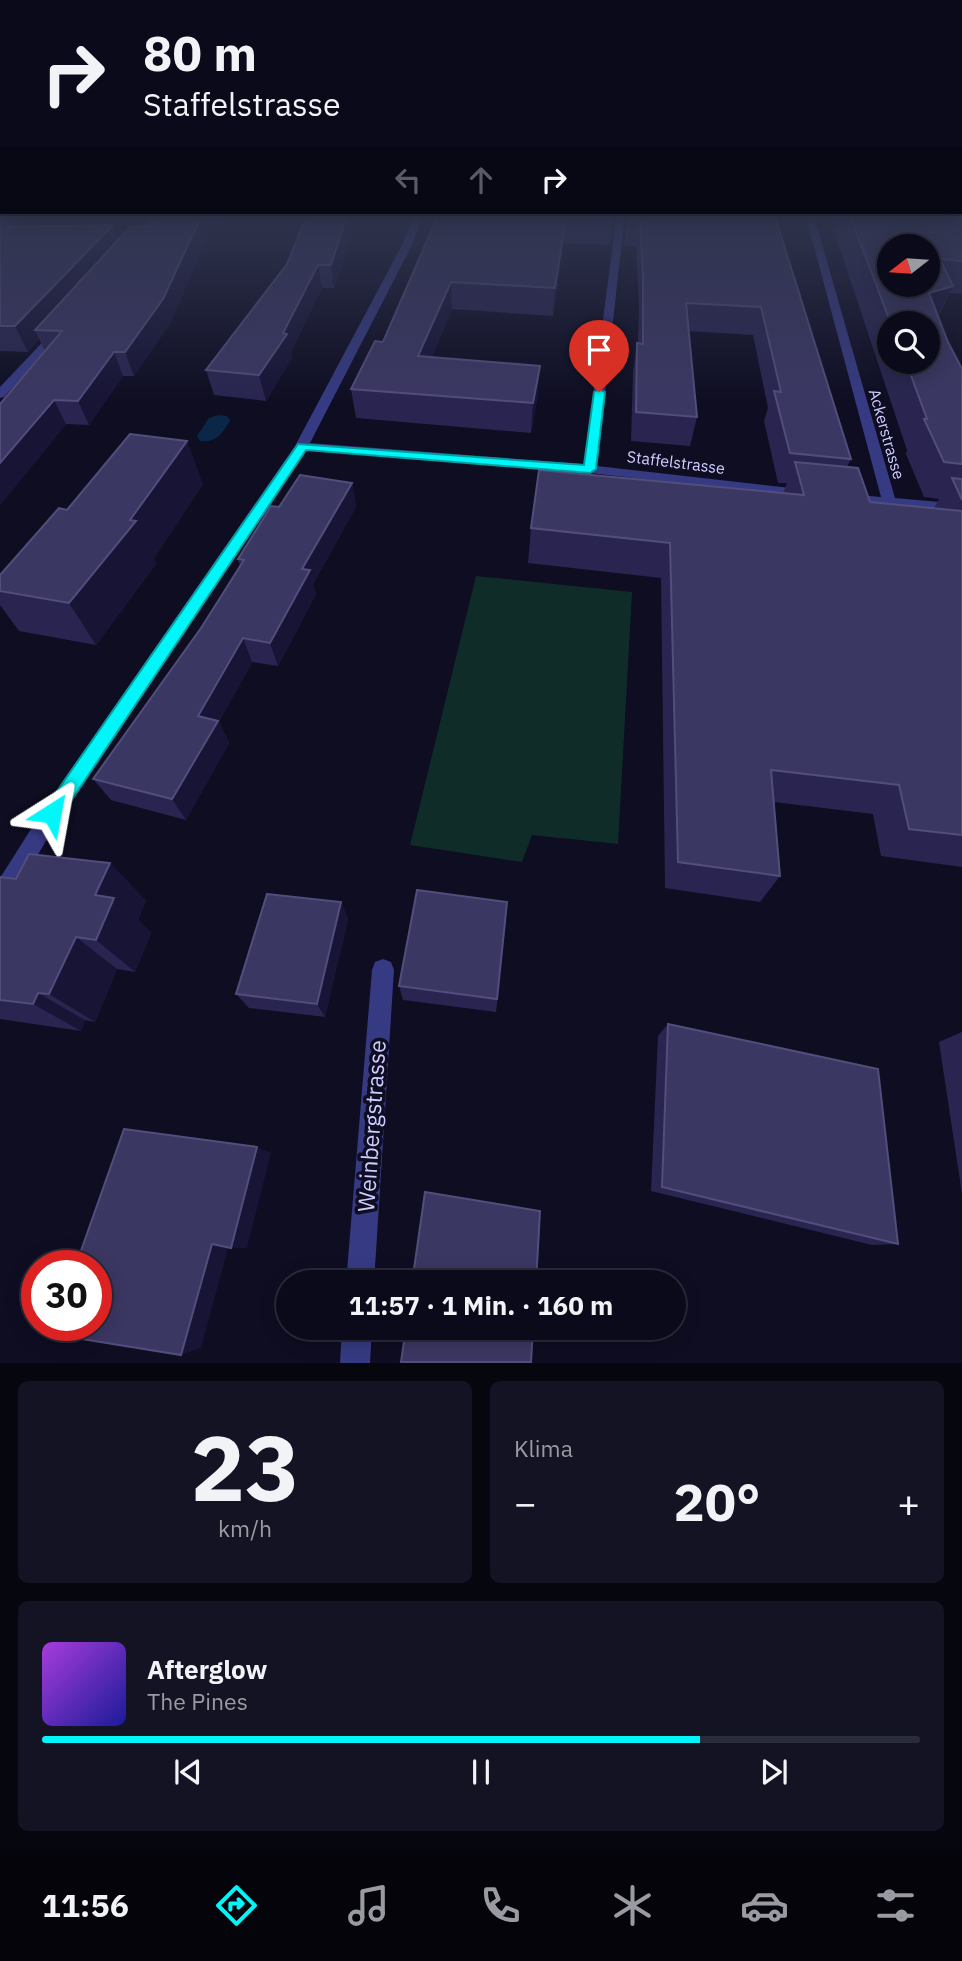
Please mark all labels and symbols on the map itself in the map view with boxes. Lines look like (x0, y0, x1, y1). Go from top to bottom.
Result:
north arrow (877, 234, 940, 298)
pin (569, 320, 629, 392)
street label: Ackerstrasse (865, 387, 909, 482)
street label: Staffelstrasse (626, 446, 726, 478)
position arrow (15, 776, 89, 850)
street label: Weinbergstrasse (350, 1039, 392, 1213)
speed limit sign: 30 (21, 1250, 112, 1341)

